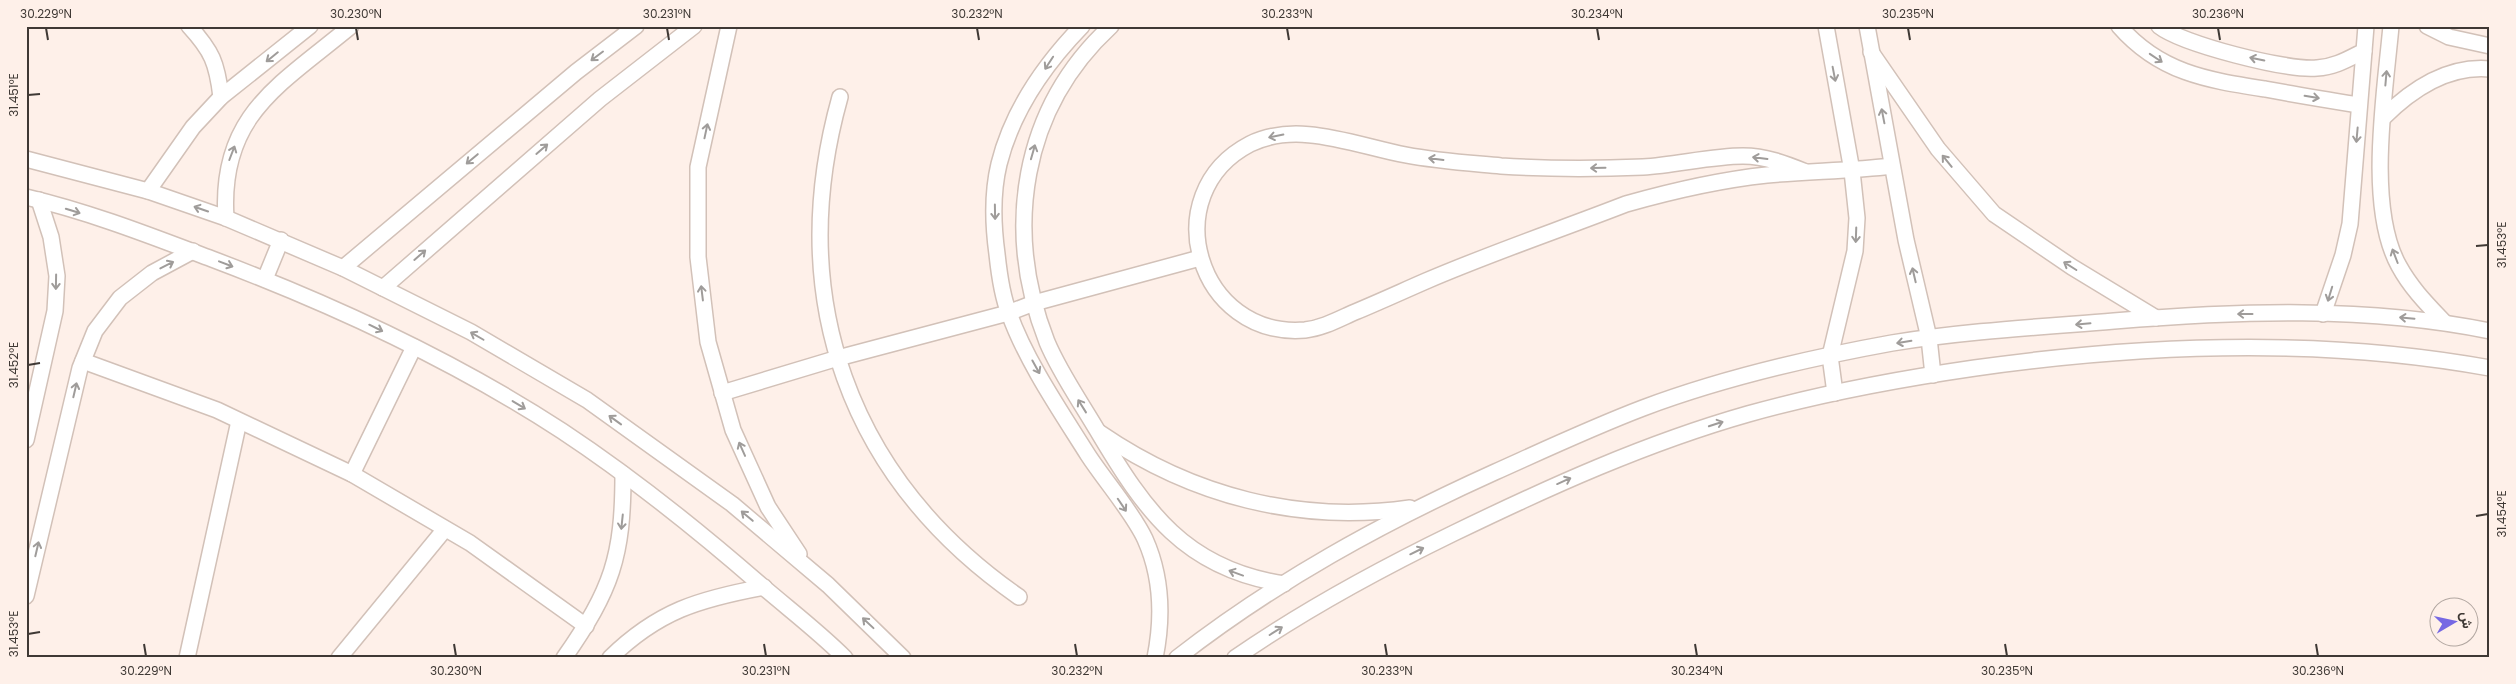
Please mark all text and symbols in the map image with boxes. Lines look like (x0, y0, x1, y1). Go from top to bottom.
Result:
text: 30.229°N (20, 5, 72, 22)
text: 30.230°N (330, 5, 382, 22)
text: 30.231°N (643, 5, 691, 22)
text: 30.232°N (951, 5, 1003, 22)
text: 30.233°N (1261, 5, 1313, 22)
text: 30.234°N (1571, 5, 1623, 22)
text: 30.235°N (1882, 5, 1934, 22)
text: 30.236°N (2192, 5, 2244, 22)
one-way arrow (591, 50, 604, 61)
one-way arrow (266, 51, 279, 62)
one-way arrow (2148, 53, 2162, 63)
one-way arrow (2249, 54, 2265, 63)
one-way arrow (1044, 55, 1054, 69)
one-way arrow (1829, 66, 1839, 82)
one-way arrow (2382, 70, 2391, 86)
text: 31.451°E (5, 73, 22, 117)
one-way arrow (2303, 93, 2319, 103)
one-way arrow (1878, 108, 1888, 124)
one-way arrow (702, 124, 711, 140)
one-way arrow (2352, 126, 2362, 142)
one-way arrow (1269, 132, 1285, 141)
one-way arrow (536, 143, 549, 154)
one-way arrow (1029, 144, 1039, 160)
one-way arrow (228, 145, 237, 160)
one-way arrow (466, 153, 479, 164)
one-way arrow (1752, 153, 1768, 163)
one-way arrow (1428, 154, 1444, 164)
one-way arrow (1942, 154, 1953, 167)
one-way arrow (1590, 163, 1606, 173)
one-way arrow (193, 204, 209, 213)
one-way arrow (990, 204, 1000, 220)
one-way arrow (65, 206, 81, 216)
text: 31.453°E (2493, 222, 2510, 268)
one-way arrow (1851, 226, 1861, 243)
one-way arrow (2389, 248, 2398, 263)
one-way arrow (413, 250, 426, 261)
one-way arrow (160, 260, 175, 270)
one-way arrow (218, 260, 234, 269)
one-way arrow (2063, 260, 2077, 270)
one-way arrow (1909, 268, 1918, 284)
one-way arrow (52, 273, 61, 289)
one-way arrow (697, 285, 707, 301)
one-way arrow (2324, 286, 2334, 302)
one-way arrow (2237, 309, 2253, 319)
one-way arrow (2399, 314, 2415, 323)
one-way arrow (2075, 319, 2091, 329)
one-way arrow (368, 324, 383, 333)
one-way arrow (470, 330, 484, 340)
one-way arrow (1896, 337, 1912, 347)
text: 31.452°E (5, 342, 22, 388)
one-way arrow (1032, 359, 1041, 374)
one-way arrow (71, 383, 80, 399)
one-way arrow (1077, 399, 1087, 413)
one-way arrow (511, 401, 525, 411)
one-way arrow (608, 415, 622, 425)
one-way arrow (1707, 419, 1723, 428)
one-way arrow (737, 442, 746, 457)
one-way arrow (1556, 476, 1571, 486)
text: 31.454°E (2493, 490, 2510, 538)
one-way arrow (1117, 497, 1127, 511)
one-way arrow (740, 510, 753, 522)
one-way arrow (617, 514, 627, 530)
one-way arrow (33, 541, 42, 557)
one-way arrow (1409, 546, 1424, 555)
one-way arrow (1229, 568, 1244, 577)
north arrow (2428, 596, 2478, 646)
text: ش (2456, 610, 2478, 630)
text: 31.453°E (5, 611, 22, 657)
one-way arrow (862, 617, 875, 629)
one-way arrow (1268, 626, 1282, 636)
text: 30.229°N (120, 662, 172, 679)
text: 30.230°N (430, 662, 482, 679)
text: 30.231°N (742, 662, 790, 679)
text: 30.232°N (1051, 662, 1103, 679)
text: 30.233°N (1361, 662, 1413, 679)
text: 30.234°N (1671, 662, 1723, 679)
text: 30.235°N (1981, 662, 2033, 679)
text: 30.236°N (2292, 662, 2344, 679)

